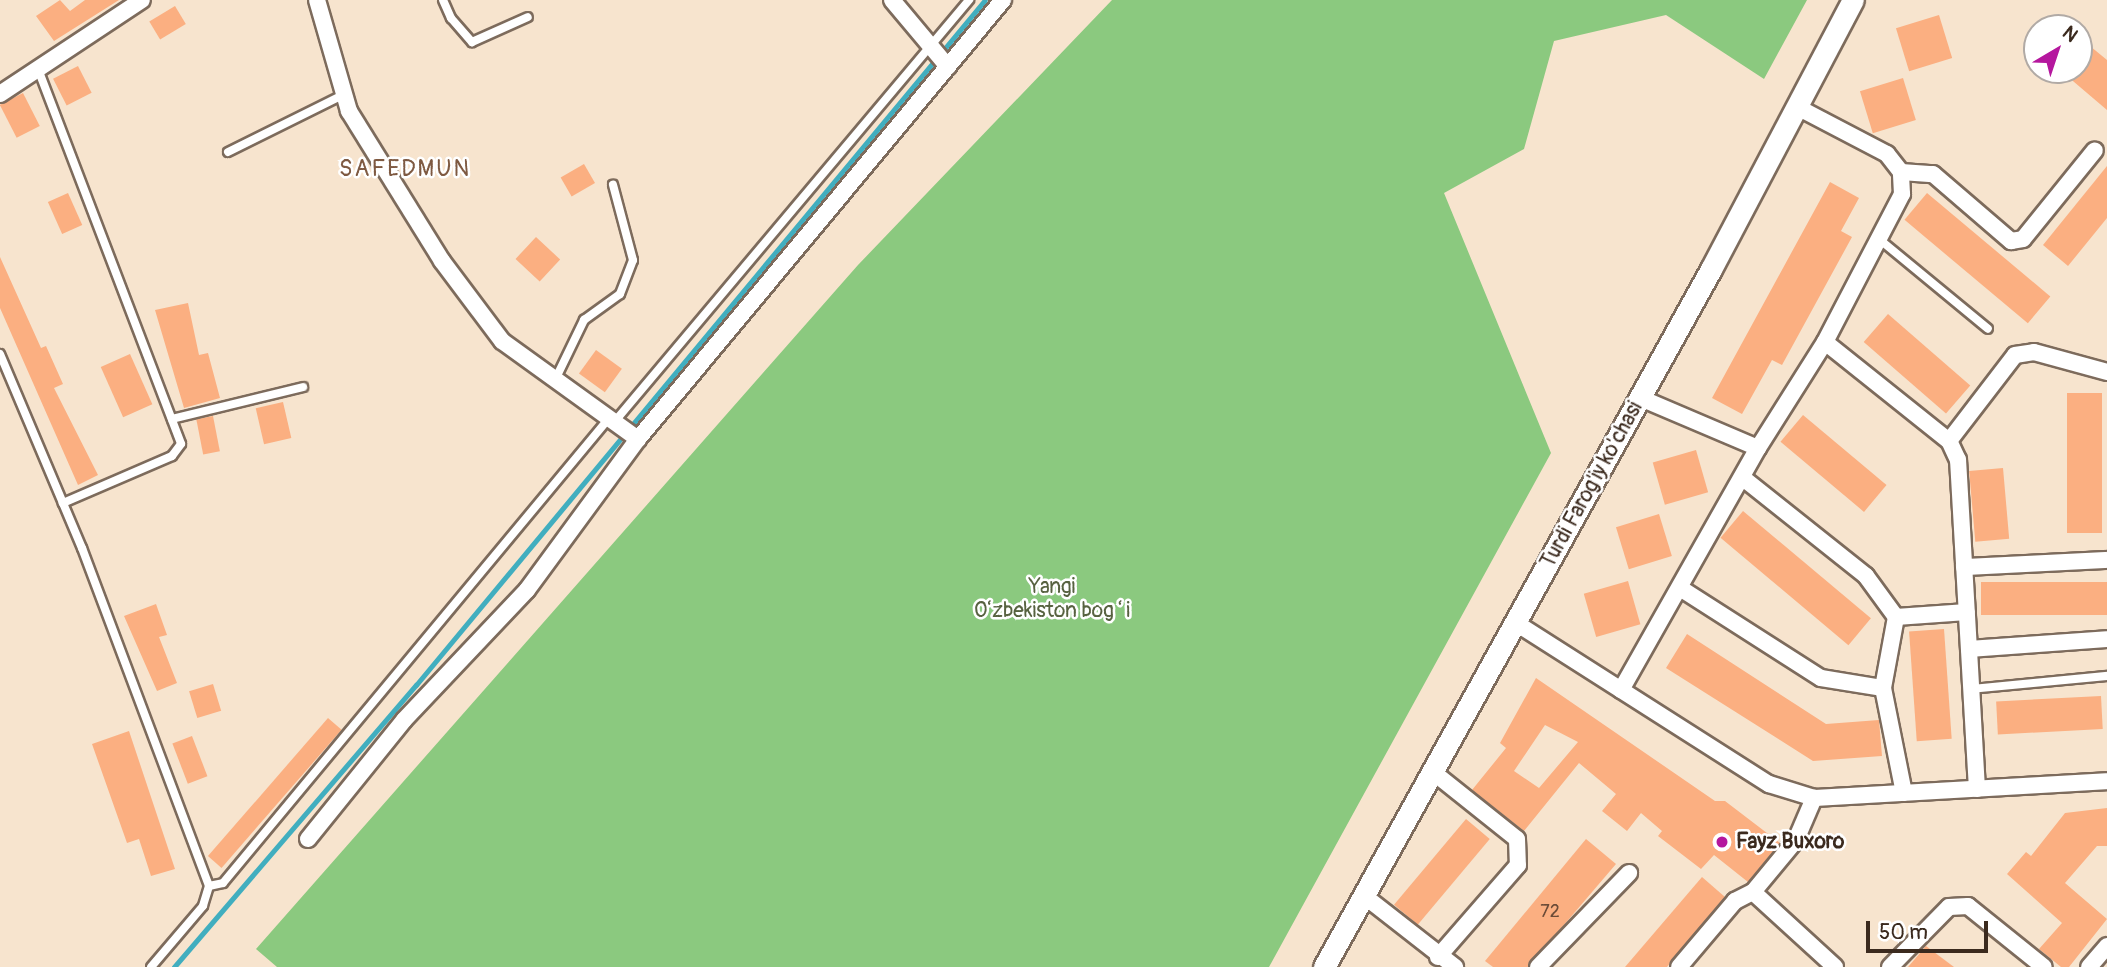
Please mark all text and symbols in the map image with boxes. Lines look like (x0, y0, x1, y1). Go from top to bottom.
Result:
north arrow (2023, 14, 2093, 84)
text: N (2057, 21, 2082, 48)
district label: SAFEDMUN (340, 155, 470, 183)
street label: Turdi Farog'iy ko'chasi (1536, 397, 1648, 573)
park label: Yangi Oʻzbekiston bogʻi (974, 574, 1130, 624)
place label: Fayz Buxoro (1736, 829, 1844, 855)
marker: Fayz Buxoro (1714, 834, 1730, 850)
house number: 72 (1540, 901, 1560, 923)
scale bar (1869, 908, 1992, 952)
text: 50 m (1879, 919, 1928, 946)

